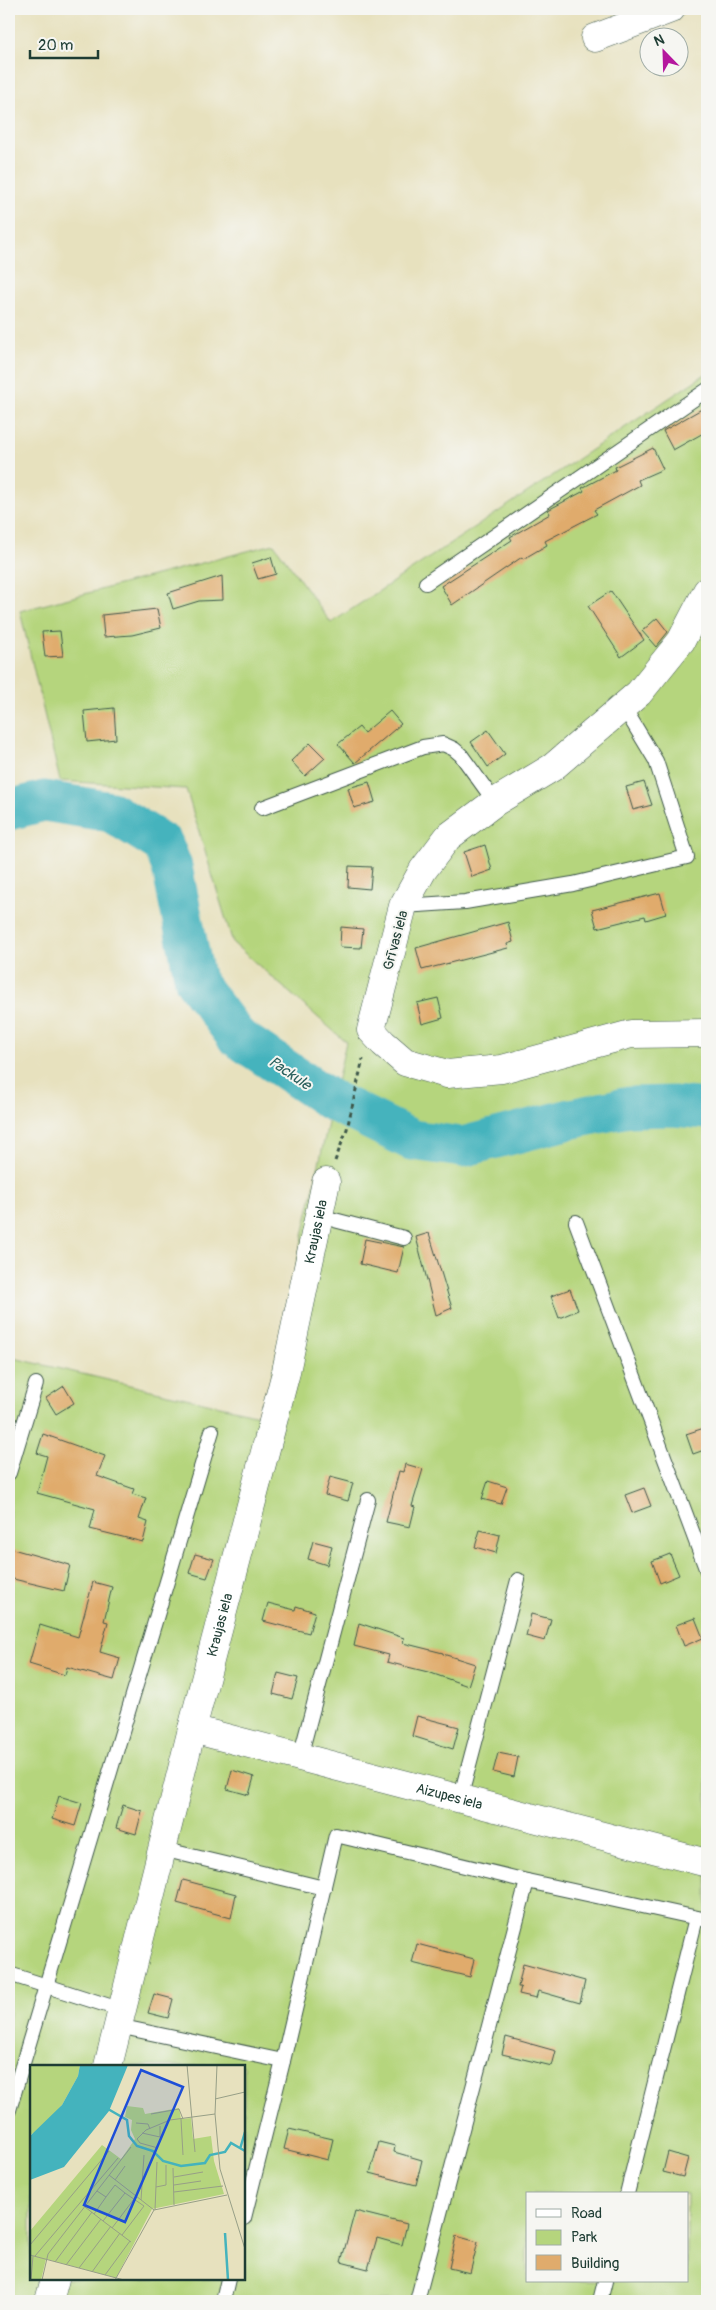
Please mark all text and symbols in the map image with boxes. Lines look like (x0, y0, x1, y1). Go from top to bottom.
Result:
scale bar (30, 28, 98, 60)
north arrow (638, 28, 688, 78)
text: N (651, 31, 667, 50)
text: 20 m (38, 36, 73, 55)
street label: Grīvas iela (379, 908, 412, 972)
water label: Packule (265, 1052, 316, 1095)
street label: Kraujas iela (301, 1198, 331, 1265)
street label: Kraujas iela (203, 1591, 236, 1659)
street label: Aizupes iela (414, 1780, 484, 1813)
inset map (30, 2065, 245, 2280)
legend (526, 2192, 688, 2282)
text: Road (571, 2204, 602, 2223)
text: Park (571, 2228, 598, 2247)
text: Building (571, 2254, 619, 2273)

